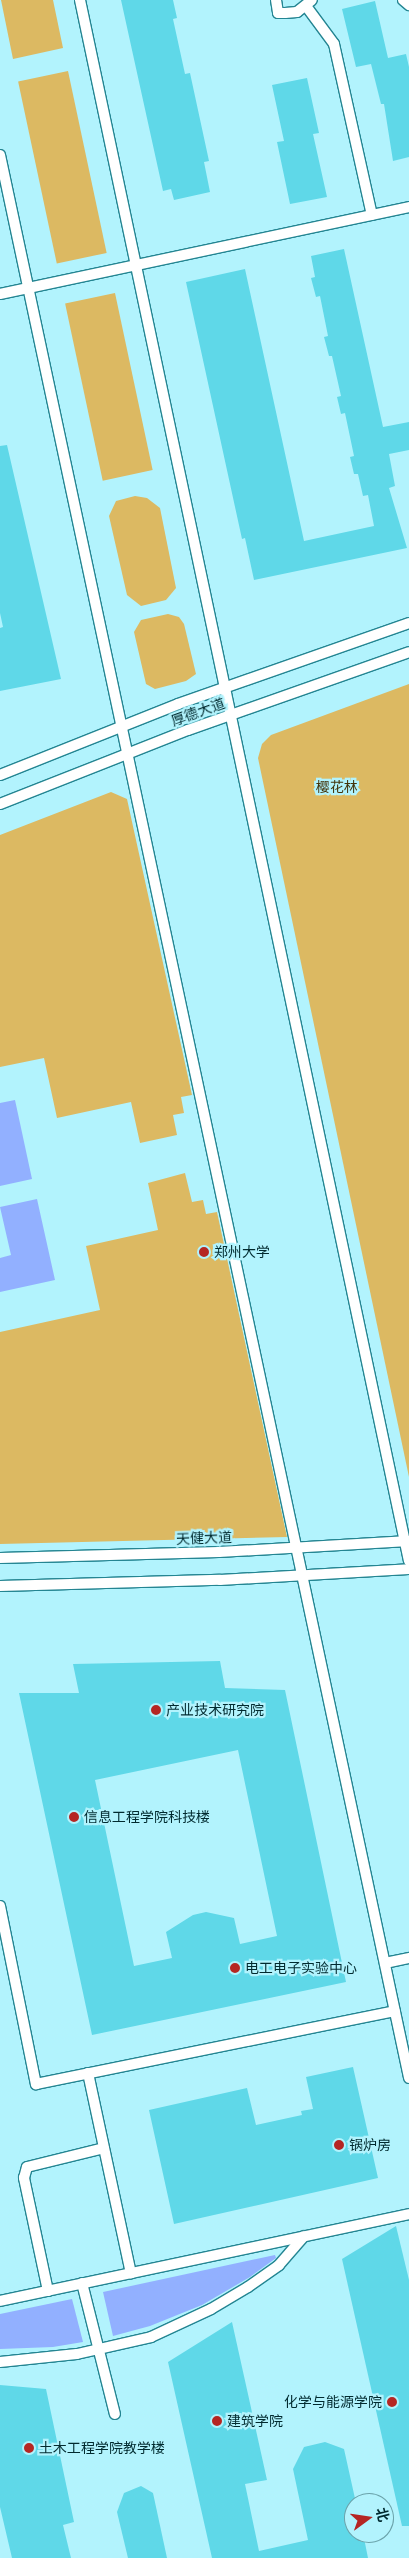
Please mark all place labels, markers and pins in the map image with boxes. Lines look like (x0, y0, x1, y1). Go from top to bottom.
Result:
place label: 郑州大学 (214, 1244, 270, 1260)
marker: 郑州大学 (198, 1246, 210, 1258)
place label: 产业技术研究院 (166, 1702, 264, 1718)
marker: 产业技术研究院 (150, 1704, 162, 1716)
place label: 信息工程学院科技楼 (84, 1809, 210, 1825)
marker: 信息工程学院科技楼 (68, 1811, 80, 1823)
place label: 电工电子实验中心 (245, 1960, 357, 1976)
marker: 电工电子实验中心 (229, 1962, 241, 1974)
place label: 锅炉房 (349, 2137, 391, 2153)
marker: 锅炉房 (333, 2139, 345, 2151)
place label: 化学与能源学院 (284, 2394, 382, 2410)
marker: 化学与能源学院 (386, 2396, 398, 2408)
place label: 建筑学院 (227, 2413, 283, 2429)
marker: 建筑学院 (211, 2415, 223, 2427)
place label: 土木工程学院教学楼 (39, 2440, 165, 2456)
marker: 土木工程学院教学楼 (23, 2442, 35, 2454)

